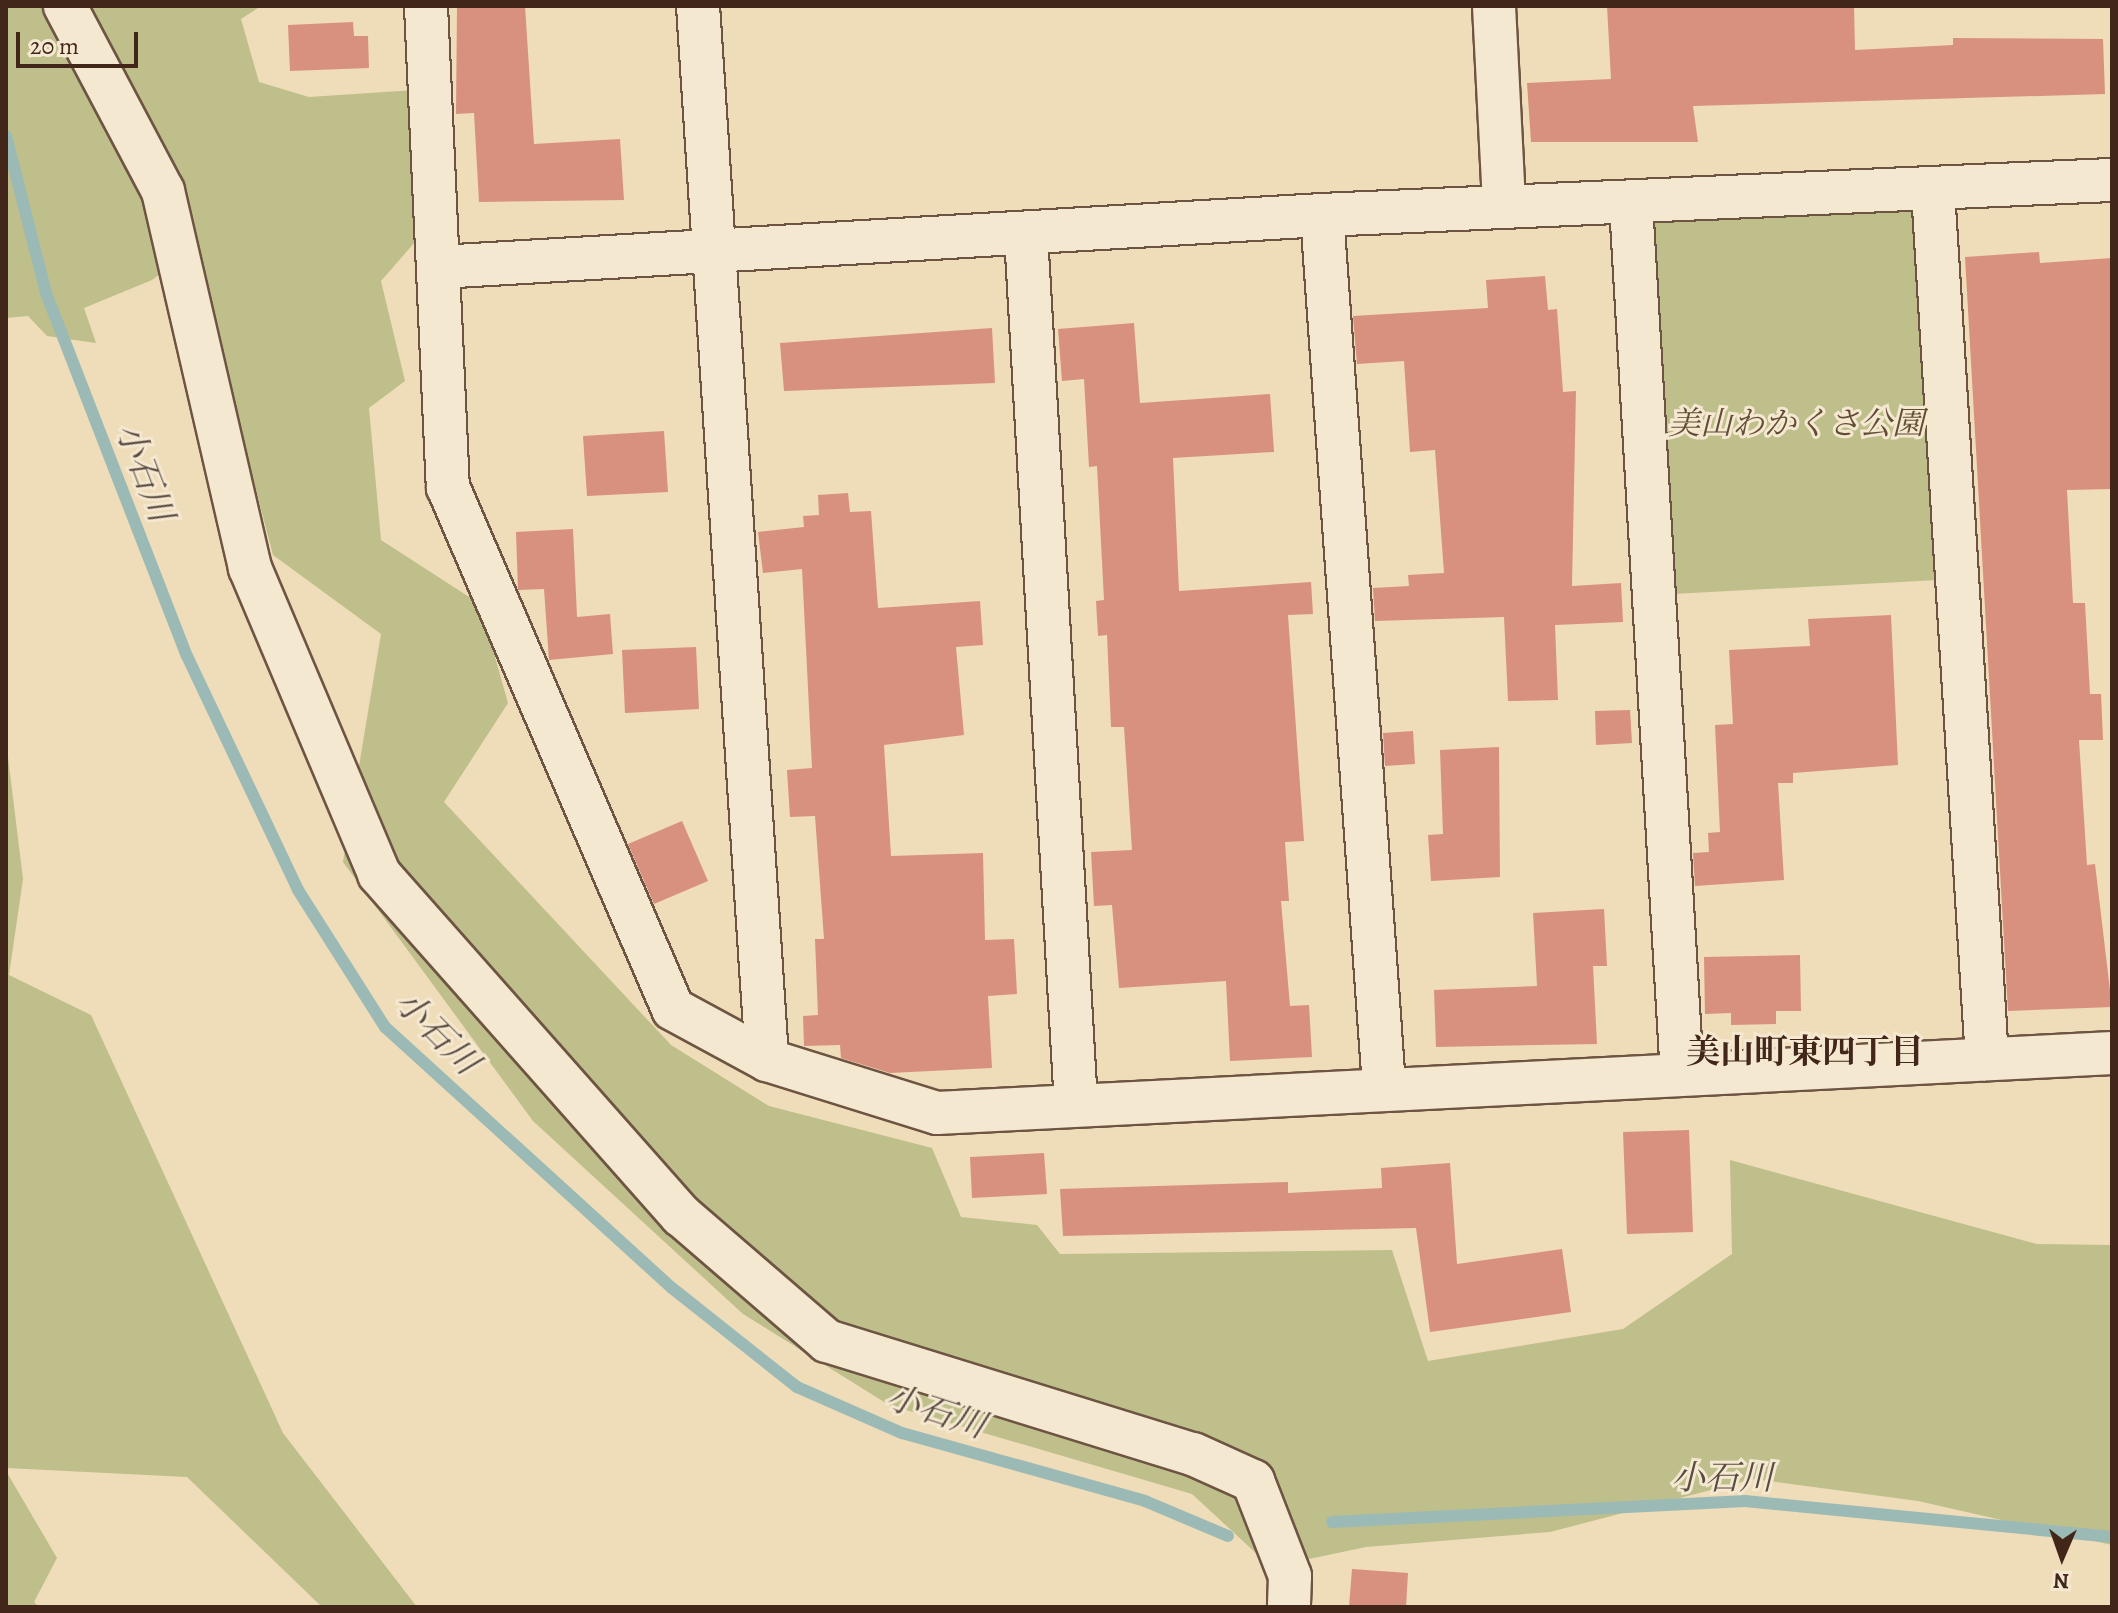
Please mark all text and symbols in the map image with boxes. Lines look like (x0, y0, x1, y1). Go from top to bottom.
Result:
scale bar (20, 16, 142, 66)
text: 20 m (30, 30, 79, 62)
park label: 美山わかくさ公園 (1668, 404, 1924, 442)
water label: 小石川 (108, 417, 182, 527)
water label: 小石川 (387, 982, 487, 1082)
district label: 美山町東四丁目 (1686, 1032, 1924, 1072)
water label: 小石川 (881, 1376, 991, 1446)
water label: 小石川 (1671, 1458, 1773, 1498)
north arrow (2022, 1517, 2102, 1597)
text: N (2053, 1566, 2070, 1596)

